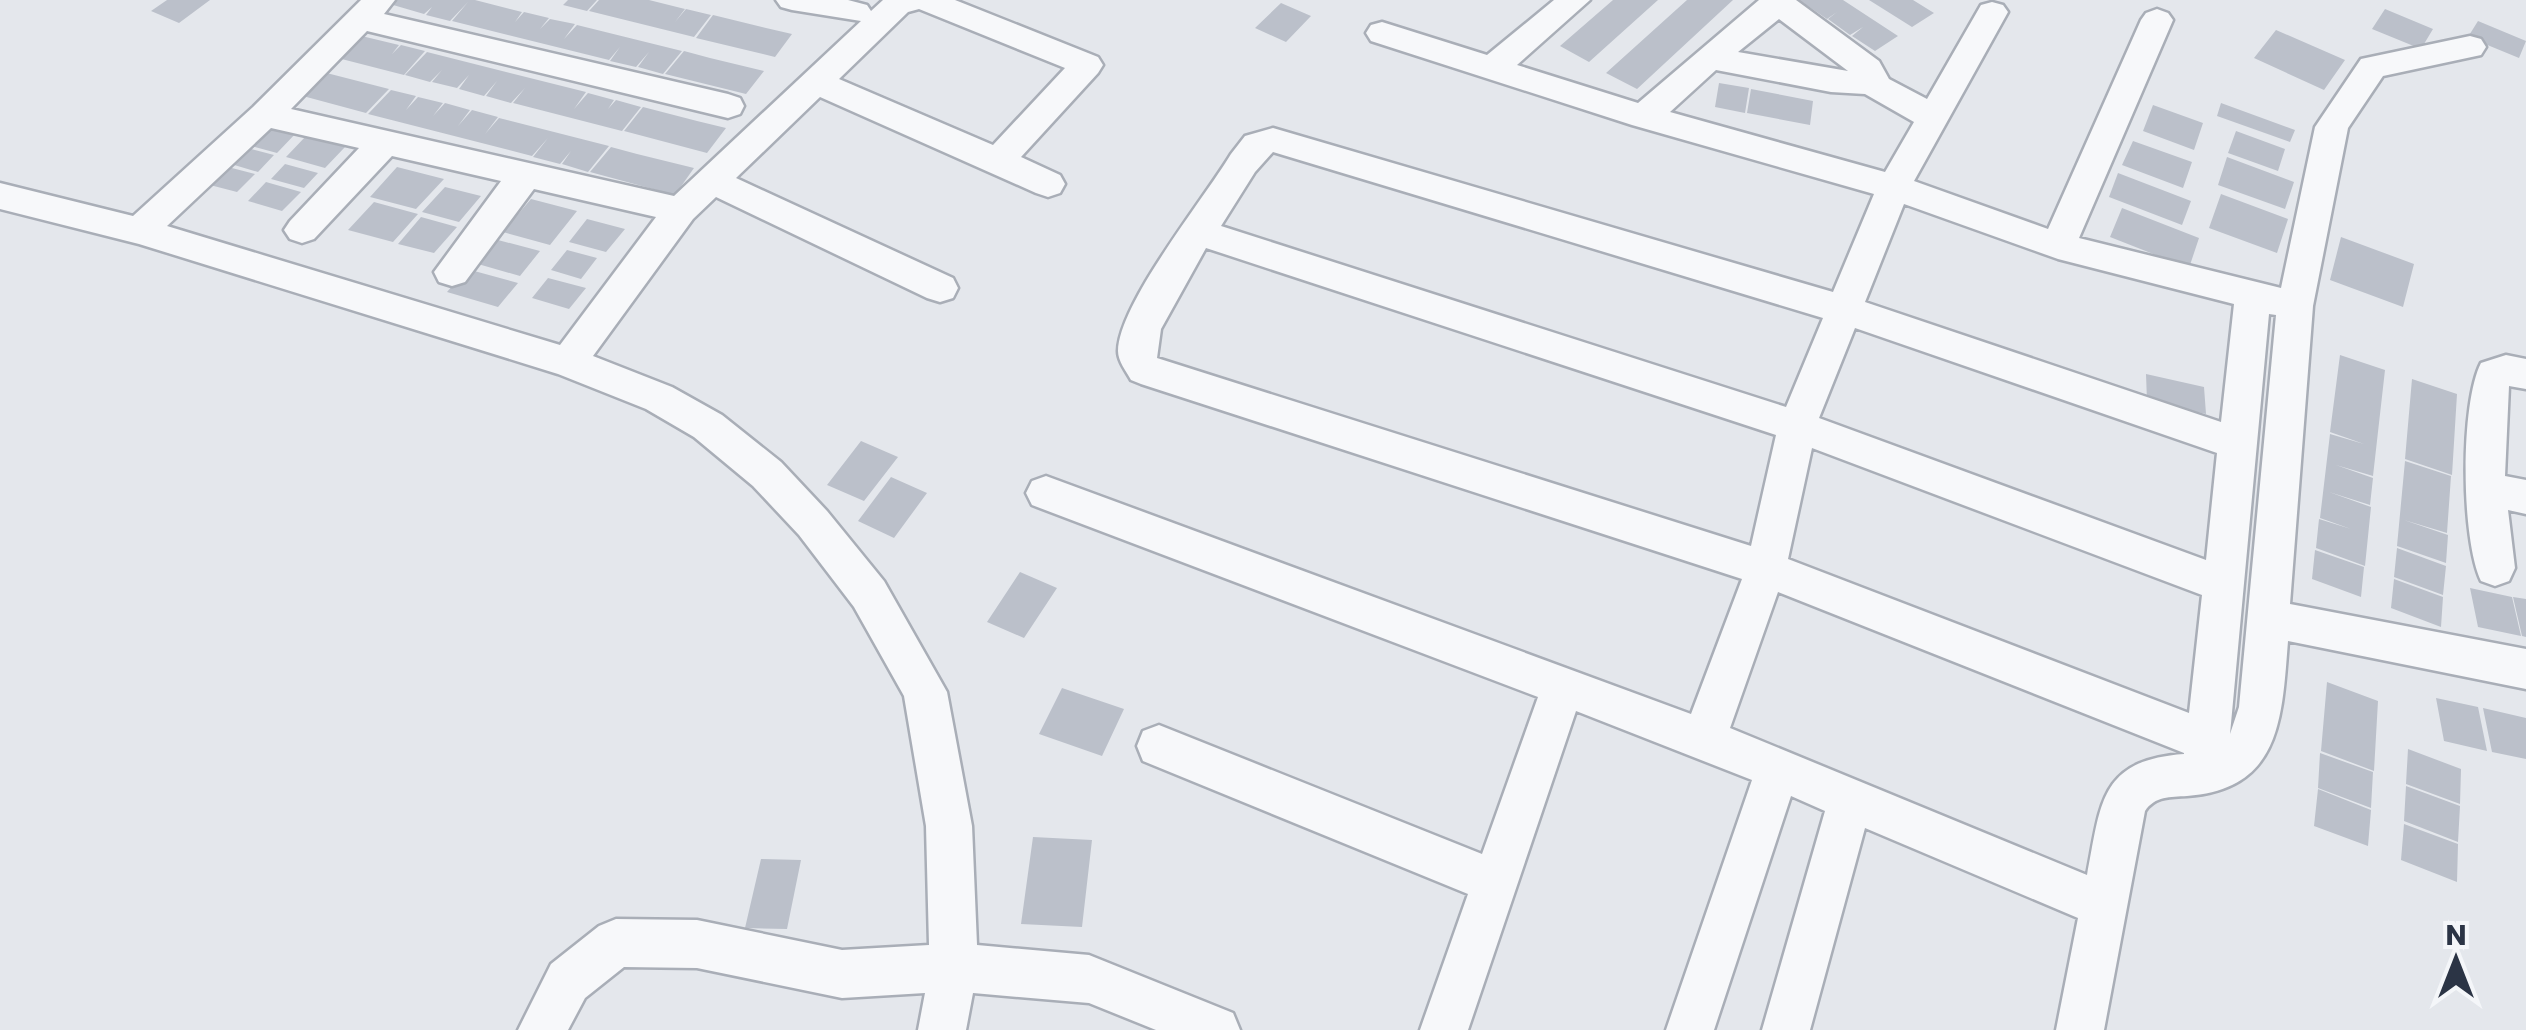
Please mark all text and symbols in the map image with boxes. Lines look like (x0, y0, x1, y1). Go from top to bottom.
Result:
north arrow (2406, 910, 2506, 1010)
text: N (2445, 916, 2467, 955)

